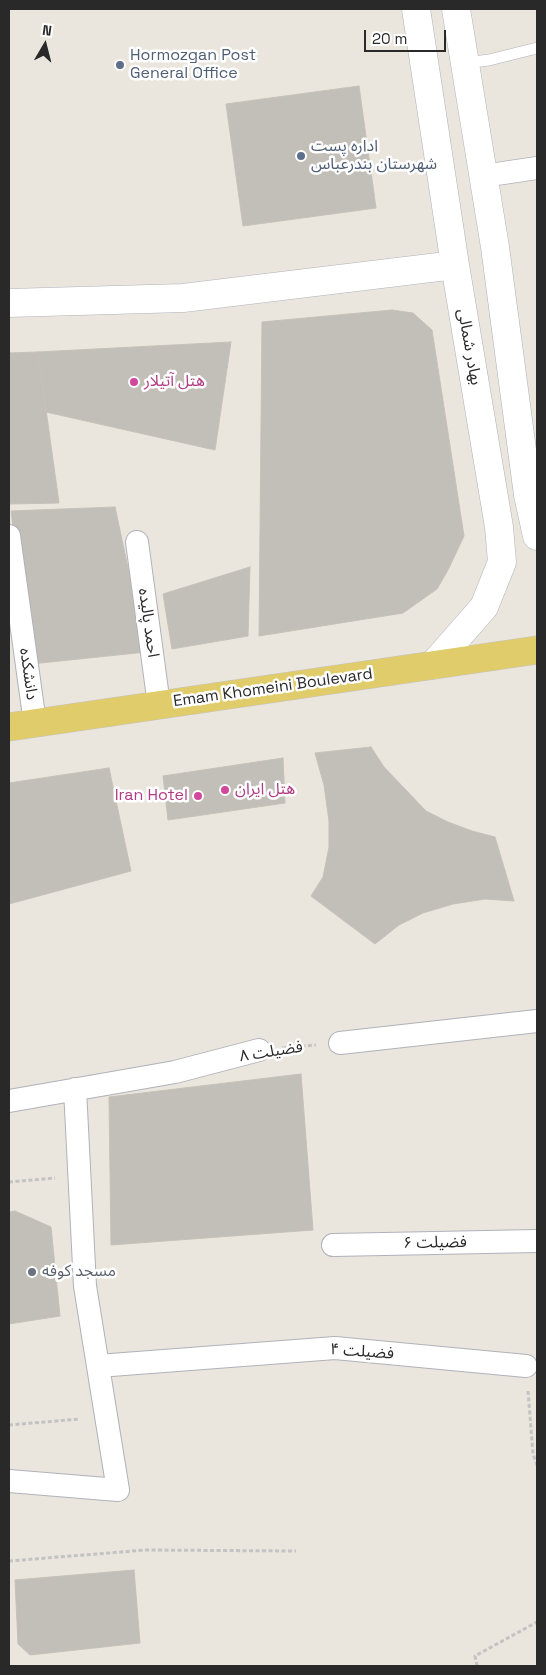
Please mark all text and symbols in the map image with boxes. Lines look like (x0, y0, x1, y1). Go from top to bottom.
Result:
north arrow (20, 20, 70, 70)
scale bar (366, 20, 448, 52)
text: N (41, 21, 53, 40)
text: 20 m (372, 29, 407, 48)
place label: Hormozgan Post General Office (130, 46, 256, 84)
marker: Hormozgan Post General Office (114, 59, 126, 71)
place label: اداره پست شهرستان بندرعباس (311, 137, 437, 175)
marker: اداره پست شهرستان بندرعباس (295, 150, 307, 162)
street label: بهادر شمالی (453, 307, 485, 387)
place label: هتل آتیلار (144, 372, 205, 392)
marker: هتل آتیلار (128, 376, 140, 388)
street label: احمد پالیده (134, 587, 162, 659)
street label: دانشکده (15, 647, 41, 701)
street label: Emam Khomeini Boulevard (172, 664, 374, 712)
place label: هتل ایران (235, 780, 295, 800)
marker: هتل ایران (219, 784, 231, 796)
place label: Iran Hotel (115, 786, 188, 806)
marker: Iran Hotel (192, 790, 204, 802)
street label: فضیلت ۸ (238, 1038, 304, 1066)
street label: فضیلت ۶ (403, 1233, 467, 1253)
place label: مسجد کوفه (42, 1262, 116, 1282)
marker: مسجد کوفه (26, 1266, 38, 1278)
street label: فضیلت ۴ (329, 1340, 395, 1364)

